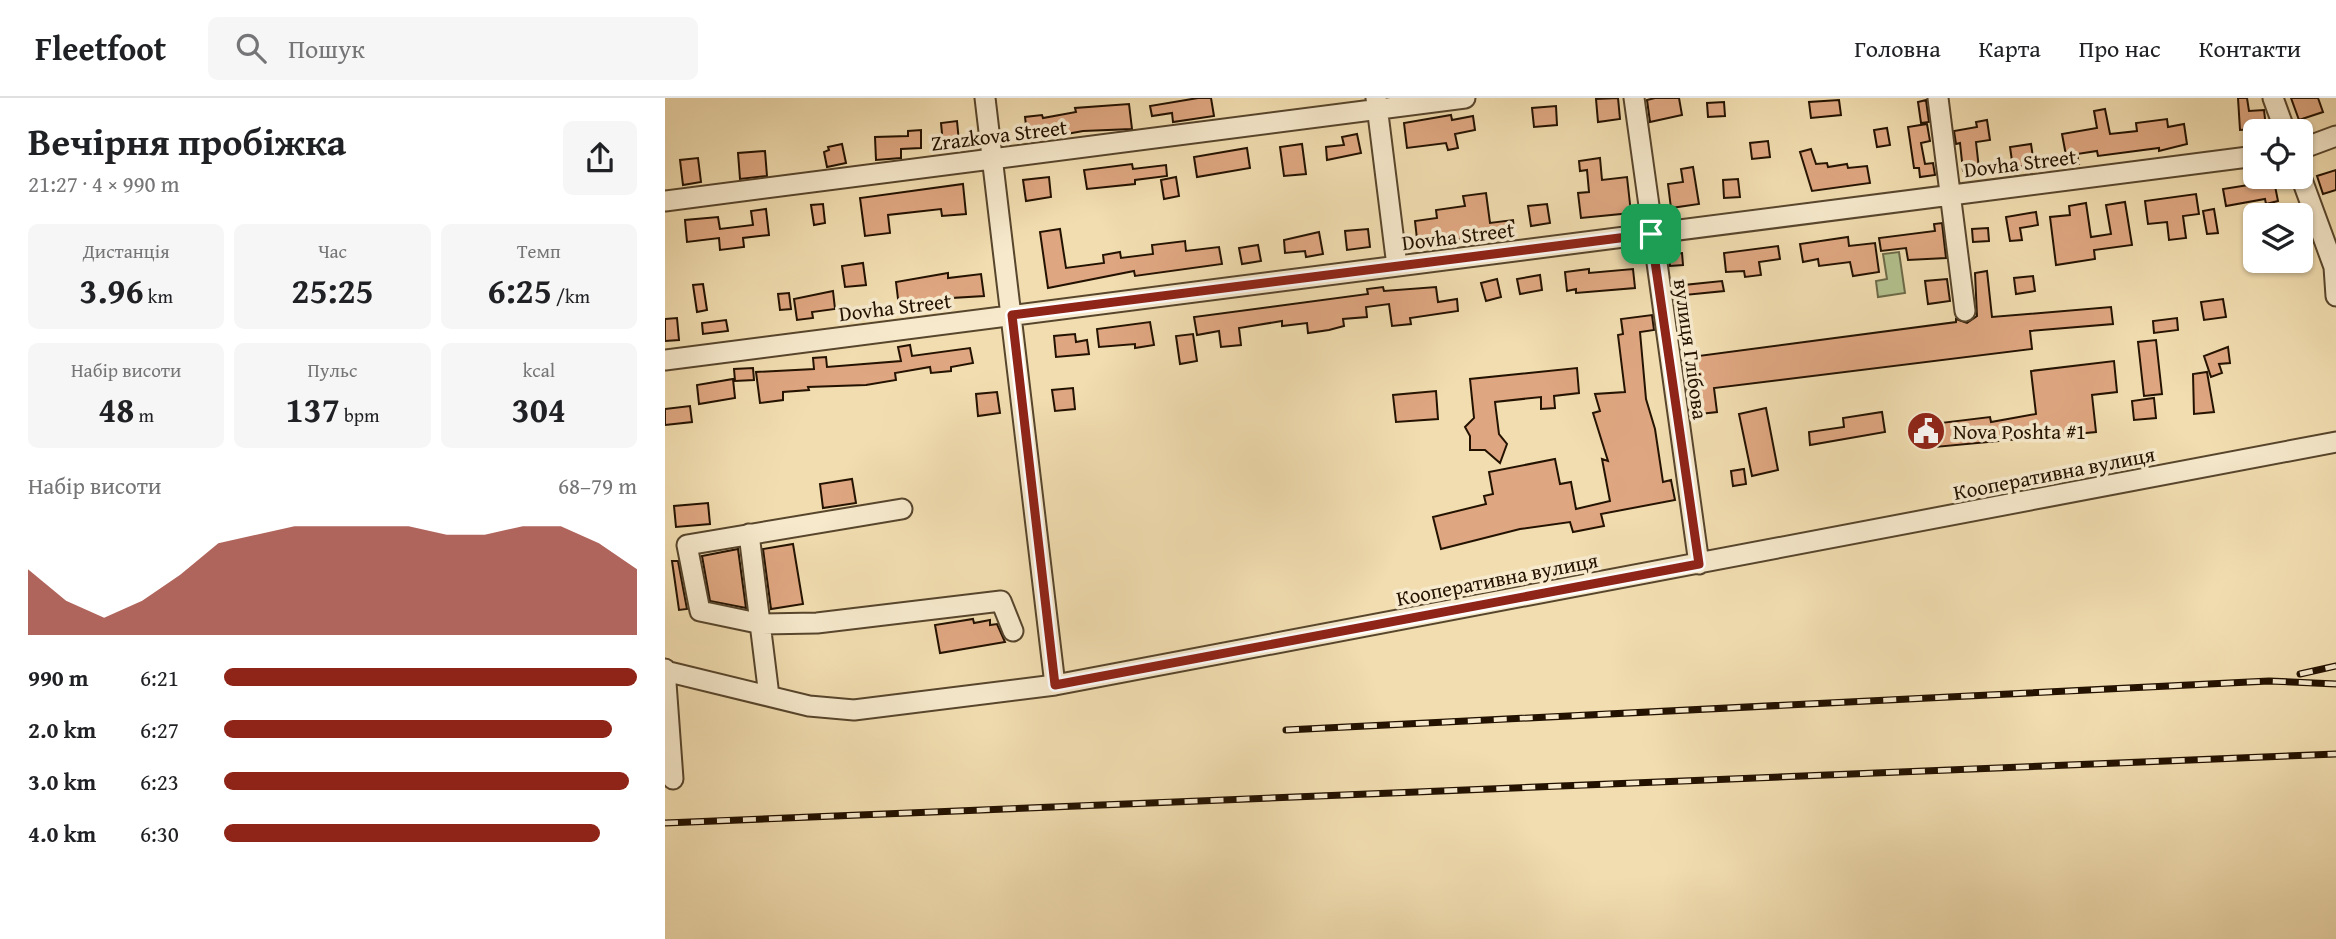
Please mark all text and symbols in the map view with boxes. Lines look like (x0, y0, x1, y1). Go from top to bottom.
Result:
search box (208, 17, 698, 80)
text: Fleetfoot (35, 24, 166, 72)
icon: search (232, 29, 270, 67)
text: Пошук (288, 29, 365, 68)
text: Головна (1854, 31, 1941, 66)
text: Карта (1979, 31, 2041, 66)
text: Про нас (2079, 31, 2161, 66)
text: Контакти (2199, 31, 2301, 66)
street label: Zrazkova Street (929, 111, 1069, 159)
text: Вечірня пробіжка (28, 113, 346, 169)
map controls (2243, 119, 2313, 273)
button: locate (2243, 119, 2313, 189)
button: share (563, 121, 637, 195)
street label: Dovha Street (1962, 141, 2079, 185)
text: 21:27 · 4 × 990 m (28, 167, 180, 200)
button: layers (2243, 203, 2313, 273)
pin (1621, 204, 1681, 264)
street label: Dovha Street (1400, 214, 1517, 258)
icon: arrive (1632, 215, 1670, 253)
text: Дистанція (83, 237, 170, 265)
text: Час (318, 237, 347, 265)
text: Темп (517, 237, 561, 265)
text: 3.96 (79, 265, 144, 316)
text: 25:25 (291, 265, 374, 316)
text: 6:25 (488, 265, 552, 316)
street label: вулиця Глібова (1666, 277, 1716, 421)
text: km (144, 282, 173, 310)
text: /km (552, 282, 590, 310)
street label: Dovha Street (837, 285, 954, 329)
text: Набір висоти (71, 356, 181, 384)
text: Пульс (308, 356, 357, 384)
text: kcal (523, 356, 555, 384)
text: 48 (98, 384, 134, 435)
text: 137 (285, 384, 340, 435)
text: 304 (512, 384, 566, 435)
text: m (134, 401, 154, 429)
text: bpm (340, 401, 380, 429)
public building icon: Nova Poshta #1 (1905, 410, 1947, 452)
place label: Nova Poshta #1 (1953, 416, 2086, 447)
street label: Кооперативна вулиця (1951, 438, 2158, 508)
text: Набір висоти (28, 469, 162, 502)
text: 68–79 m (558, 469, 637, 502)
street label: Кооперативна вулиця (1394, 544, 1601, 614)
text: 990 m (28, 661, 89, 694)
text: 6:21 (140, 661, 179, 694)
text: 2.0 km (28, 713, 96, 746)
text: 6:27 (140, 713, 179, 746)
text: 3.0 km (28, 765, 96, 798)
text: 6:23 (140, 765, 179, 798)
text: 4.0 km (28, 817, 96, 850)
text: 6:30 (140, 817, 179, 850)

